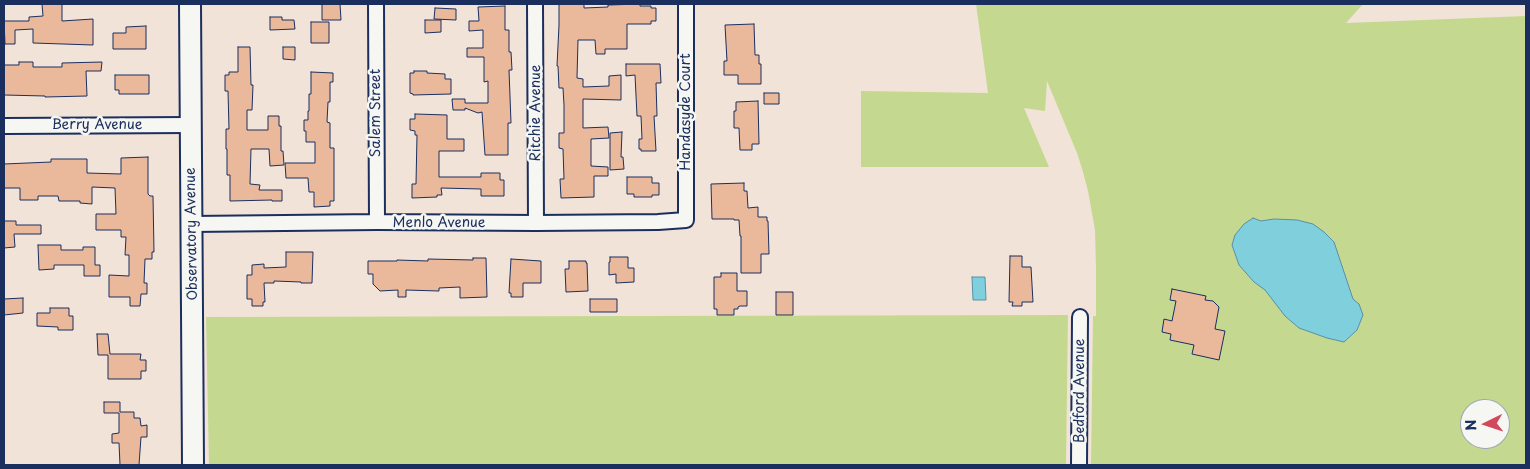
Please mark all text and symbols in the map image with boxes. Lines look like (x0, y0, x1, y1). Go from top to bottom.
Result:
street label: Handasyde Court (678, 53, 694, 171)
street label: Ritchie Avenue (528, 65, 544, 161)
street label: Salem Street (368, 69, 384, 157)
street label: Berry Avenue (52, 117, 142, 133)
street label: Observatory Avenue (182, 167, 202, 301)
street label: Menlo Avenue (393, 215, 485, 231)
street label: Bedford Avenue (1072, 339, 1088, 443)
north arrow (1460, 399, 1510, 449)
text: N (1460, 419, 1481, 431)

